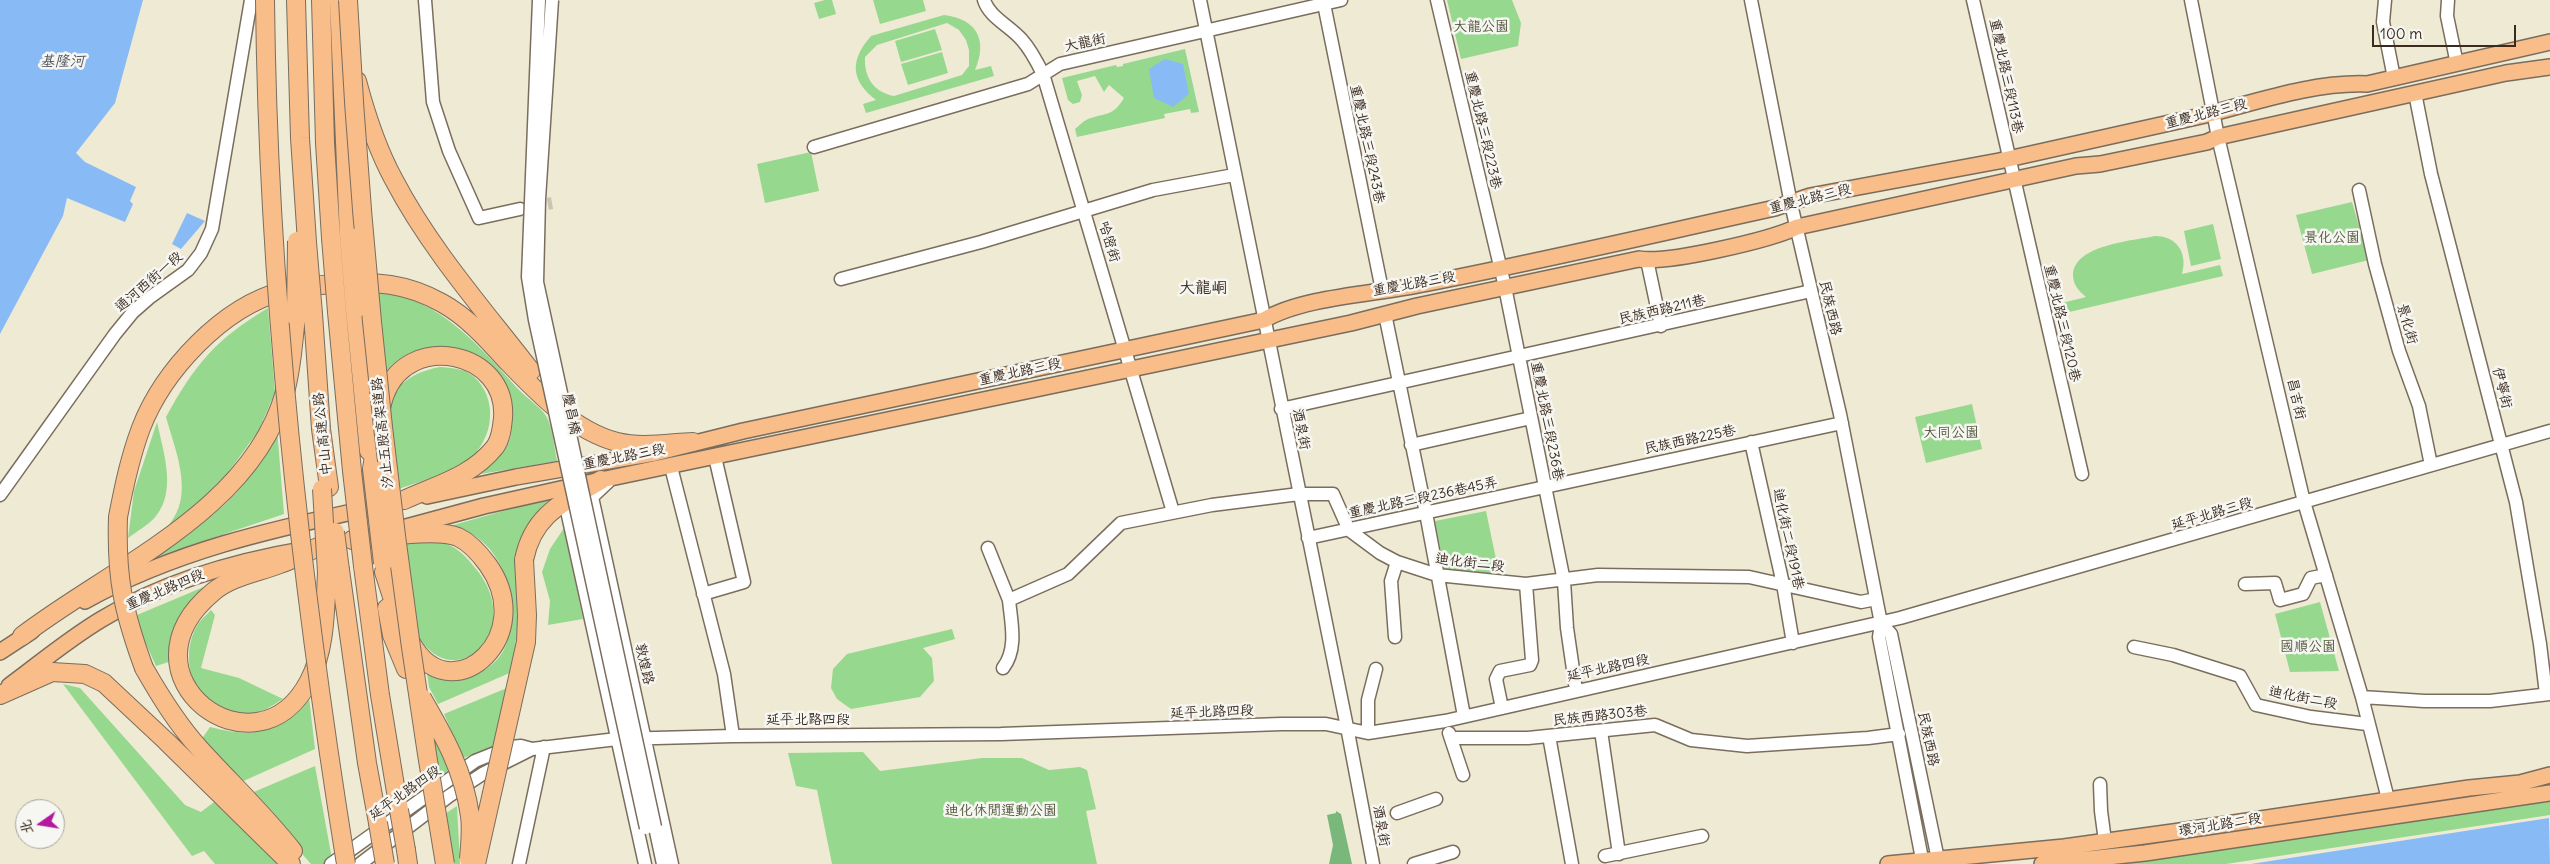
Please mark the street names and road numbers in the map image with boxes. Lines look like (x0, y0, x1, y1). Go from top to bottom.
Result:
street label: 重慶北路三段113巷 (1986, 17, 2026, 135)
street label: 大龍街 (1063, 30, 1107, 56)
street label: 重慶北路三段223巷 (1461, 69, 1505, 191)
street label: 重慶北路三段243巷 (1346, 83, 1388, 205)
street label: 重慶北路三段 (2163, 96, 2249, 132)
street label: 重慶北路三段 (1767, 181, 1853, 217)
street label: 哈密街 (1095, 219, 1123, 265)
street label: 通河西街一段 (112, 248, 186, 316)
street label: 重慶北路三段120巷 (2040, 262, 2084, 384)
street label: 重慶北路三段 (1371, 268, 1457, 300)
street label: 民族西路 (1816, 279, 1844, 337)
street label: 民族西路211巷 (1617, 292, 1707, 328)
street label: 景化街 (2393, 301, 2421, 347)
street label: 重慶北路三段 (977, 355, 1063, 389)
street label: 重慶北路三段236巷 (1527, 360, 1567, 482)
street label: 伊寧街 (2489, 366, 2515, 410)
street label: 汐止五股高架道路 (369, 376, 397, 490)
street label: 昌吉街 (2283, 377, 2309, 421)
street label: 中山高速公路 (310, 391, 336, 477)
street label: 慶昌橋 (558, 392, 584, 436)
street label: 酒泉街 (1289, 407, 1313, 451)
street label: 民族西路225巷 (1643, 422, 1737, 458)
street label: 重慶北路三段 (581, 441, 667, 473)
street label: 重慶北路三段236巷45弄 (1347, 474, 1499, 522)
street label: 迪化街二段191巷 (1769, 487, 1807, 591)
street label: 延平北路三段 (2169, 494, 2255, 534)
street label: 迪化街二段 (1434, 550, 1506, 576)
street label: 重慶北路四段 (123, 566, 207, 614)
street label: 敦煌路 (631, 642, 657, 686)
street label: 延平北路四段 (1565, 651, 1651, 685)
street label: 迪化街二段 (2267, 683, 2339, 713)
street label: 延平北路四段 (1170, 702, 1254, 722)
street label: 民族西路303巷 (1552, 703, 1648, 729)
street label: 民族西路 (1914, 710, 1942, 768)
street label: 延平北路四段 (766, 712, 850, 728)
street label: 延平北路四段 (366, 762, 444, 824)
street label: 酒泉街 (1369, 804, 1393, 848)
street label: 環河北路二段 (2177, 810, 2263, 840)

